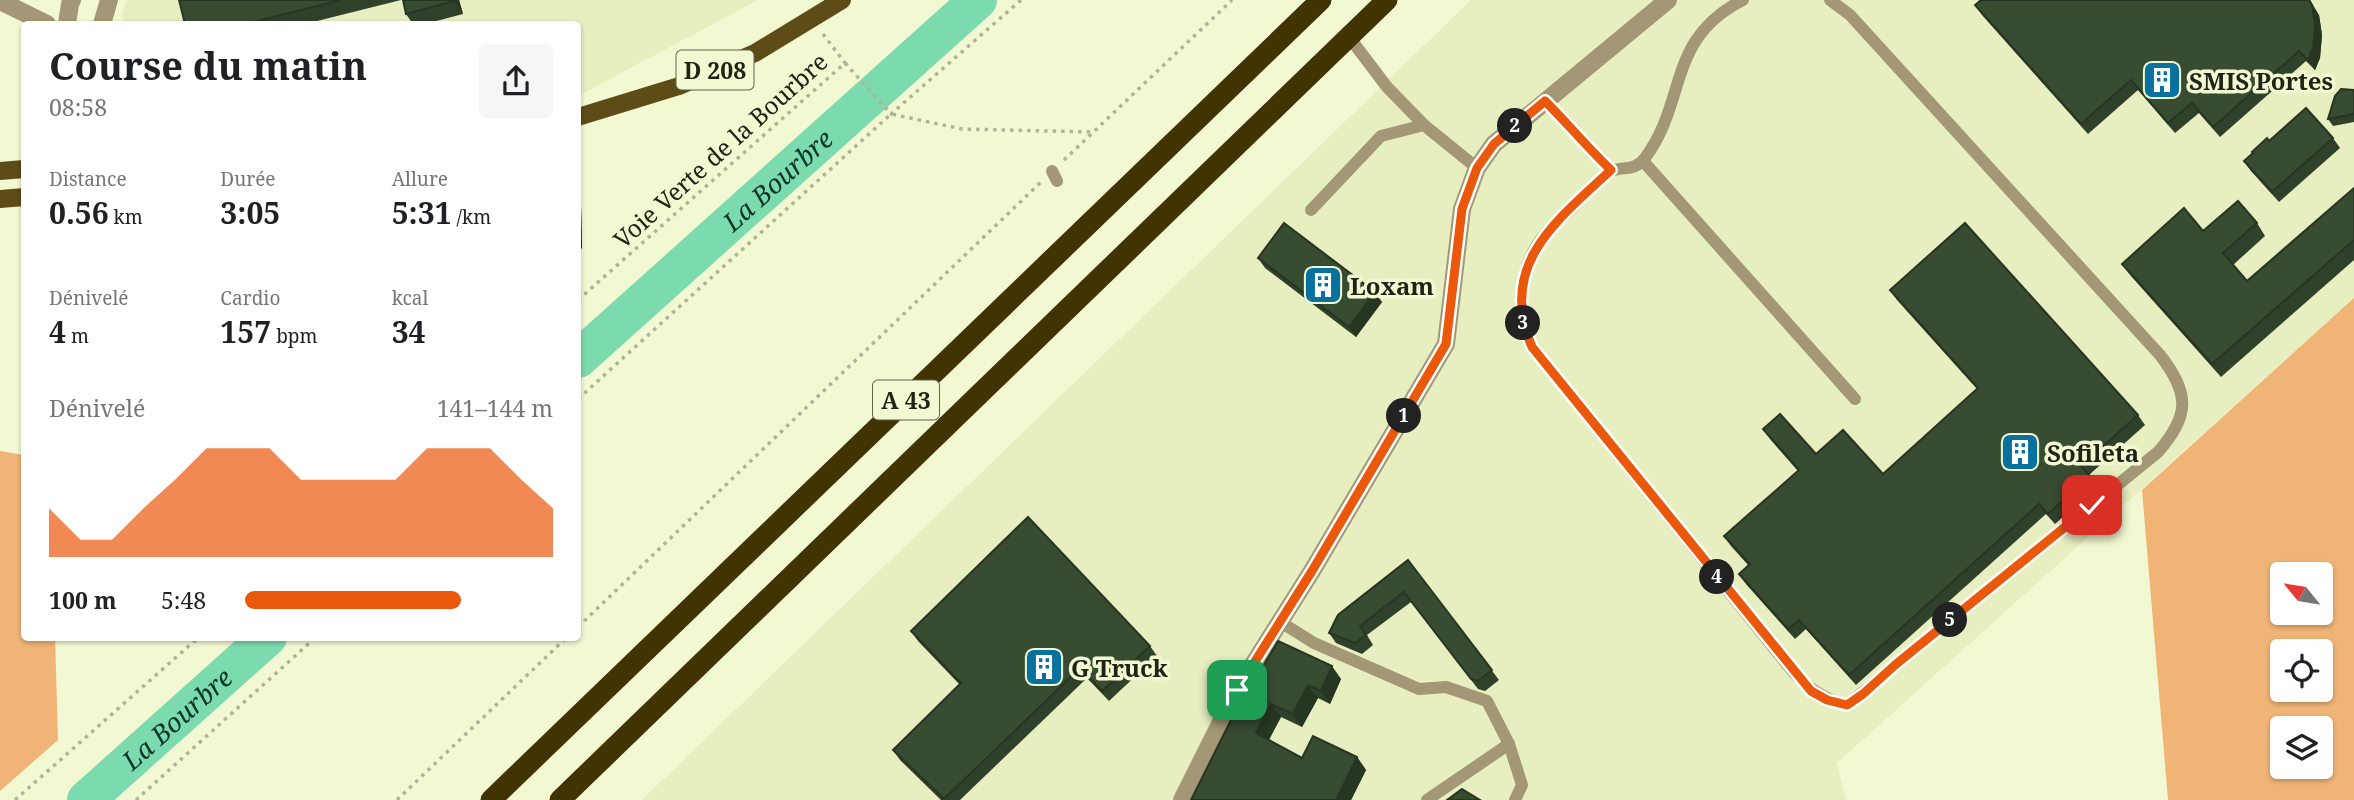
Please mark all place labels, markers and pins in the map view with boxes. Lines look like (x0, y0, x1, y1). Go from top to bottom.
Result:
building icon: SMIS Portes (2141, 59, 2183, 101)
place label: SMIS Portes (2189, 64, 2333, 97)
pin: 2 (1498, 108, 1532, 144)
building icon: Loxam (1302, 264, 1344, 306)
place label: Loxam (1350, 269, 1434, 302)
pin: 3 (1506, 306, 1540, 340)
pin: 1 (1386, 398, 1422, 434)
building icon: Sofileta (1999, 431, 2041, 473)
place label: Sofileta (2047, 436, 2139, 469)
pin (2062, 475, 2122, 535)
pin: 4 (1700, 560, 1734, 594)
pin: 5 (1932, 602, 1968, 638)
building icon: G Truck (1023, 646, 1065, 688)
place label: G Truck (1071, 651, 1169, 684)
pin (1207, 660, 1267, 720)

